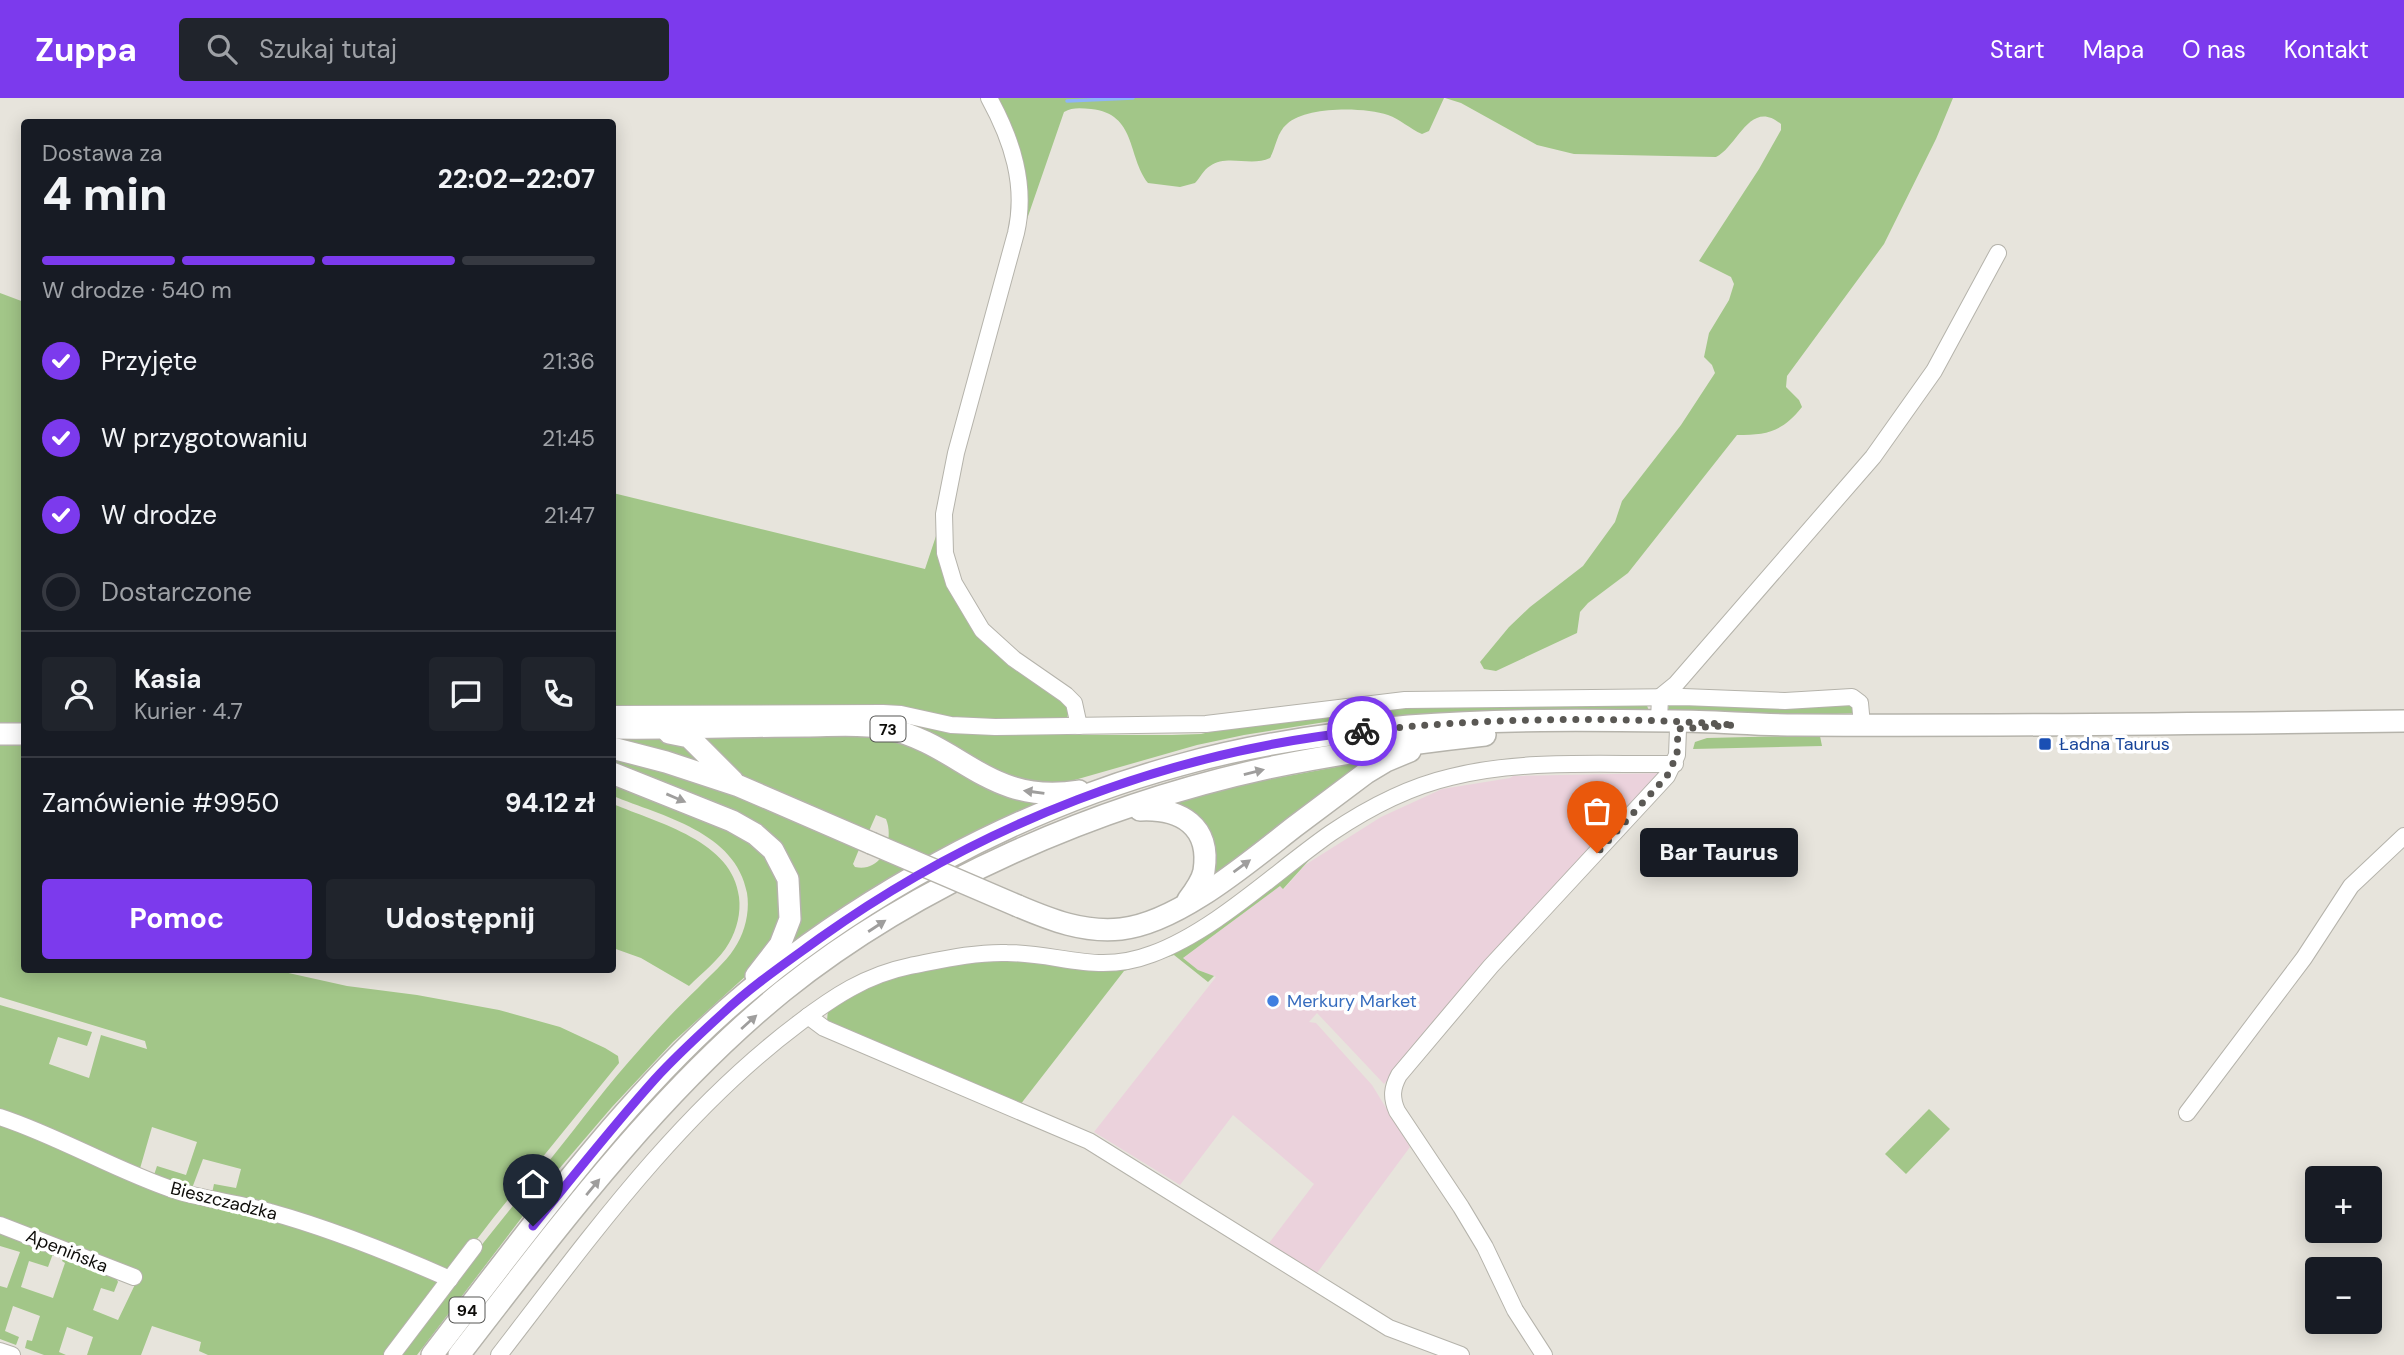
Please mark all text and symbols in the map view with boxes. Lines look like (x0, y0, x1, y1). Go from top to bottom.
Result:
search box (179, 18, 669, 81)
text: Zuppa (35, 28, 137, 71)
icon: search (203, 30, 241, 68)
text: Szukaj tutaj (259, 32, 397, 66)
text: Start (1990, 34, 2045, 65)
text: Mapa (2083, 34, 2144, 65)
text: O nas (2182, 34, 2246, 65)
text: Kontakt (2284, 34, 2369, 65)
text: Dostawa za (42, 138, 163, 168)
text: 22:02–22:07 (438, 162, 595, 196)
text: 4 min (42, 164, 168, 224)
text: W drodze · 540 m (42, 275, 232, 305)
icon: check (42, 342, 80, 380)
text: Przyjęte (101, 344, 197, 378)
text: 21:36 (542, 346, 595, 376)
icon: check (42, 419, 80, 457)
text: W przygotowaniu (101, 421, 308, 455)
text: 21:45 (542, 423, 595, 453)
icon: check (42, 496, 80, 534)
text: W drodze (101, 498, 217, 532)
text: 21:47 (544, 500, 595, 530)
text: Dostarczone (101, 575, 252, 609)
button: person (42, 657, 116, 731)
button: chat (429, 657, 503, 731)
button: phone (521, 657, 595, 731)
text: Kasia (134, 662, 201, 696)
text: Kurier · 4.7 (134, 696, 243, 726)
courier (1327, 696, 1397, 766)
icon: bike (1343, 712, 1381, 750)
road number: 73 (870, 716, 906, 742)
place label: Ładna Taurus (2059, 732, 2170, 756)
marker: Ładna Taurus (2037, 736, 2053, 752)
one-way arrow (1243, 766, 1265, 777)
pin (1567, 781, 1627, 853)
text: Zamówienie #9950 (42, 786, 279, 820)
text: 94.12 zł (505, 786, 595, 820)
one-way arrow (1023, 787, 1045, 798)
one-way arrow (666, 792, 687, 803)
icon: bag (1578, 792, 1616, 830)
callout: Bar Taurus (1639, 828, 1796, 878)
text: Bar Taurus (1660, 837, 1778, 867)
one-way arrow (1233, 860, 1251, 874)
button: Pomoc (42, 879, 312, 959)
button: Udostępnij (326, 879, 595, 959)
one-way arrow (868, 919, 886, 933)
place label: Merkury Market (1287, 989, 1417, 1013)
marker: Merkury Market (1265, 993, 1281, 1009)
one-way arrow (740, 1014, 757, 1030)
pin (503, 1154, 563, 1226)
icon: home (514, 1165, 552, 1203)
map controls (2305, 1166, 2382, 1334)
button: + (2305, 1166, 2382, 1243)
street label: Bieszczadzka (168, 1176, 280, 1226)
one-way arrow (585, 1178, 600, 1195)
street label: Apenińska (23, 1224, 111, 1278)
button: − (2305, 1257, 2382, 1334)
road number: 94 (449, 1298, 484, 1322)

